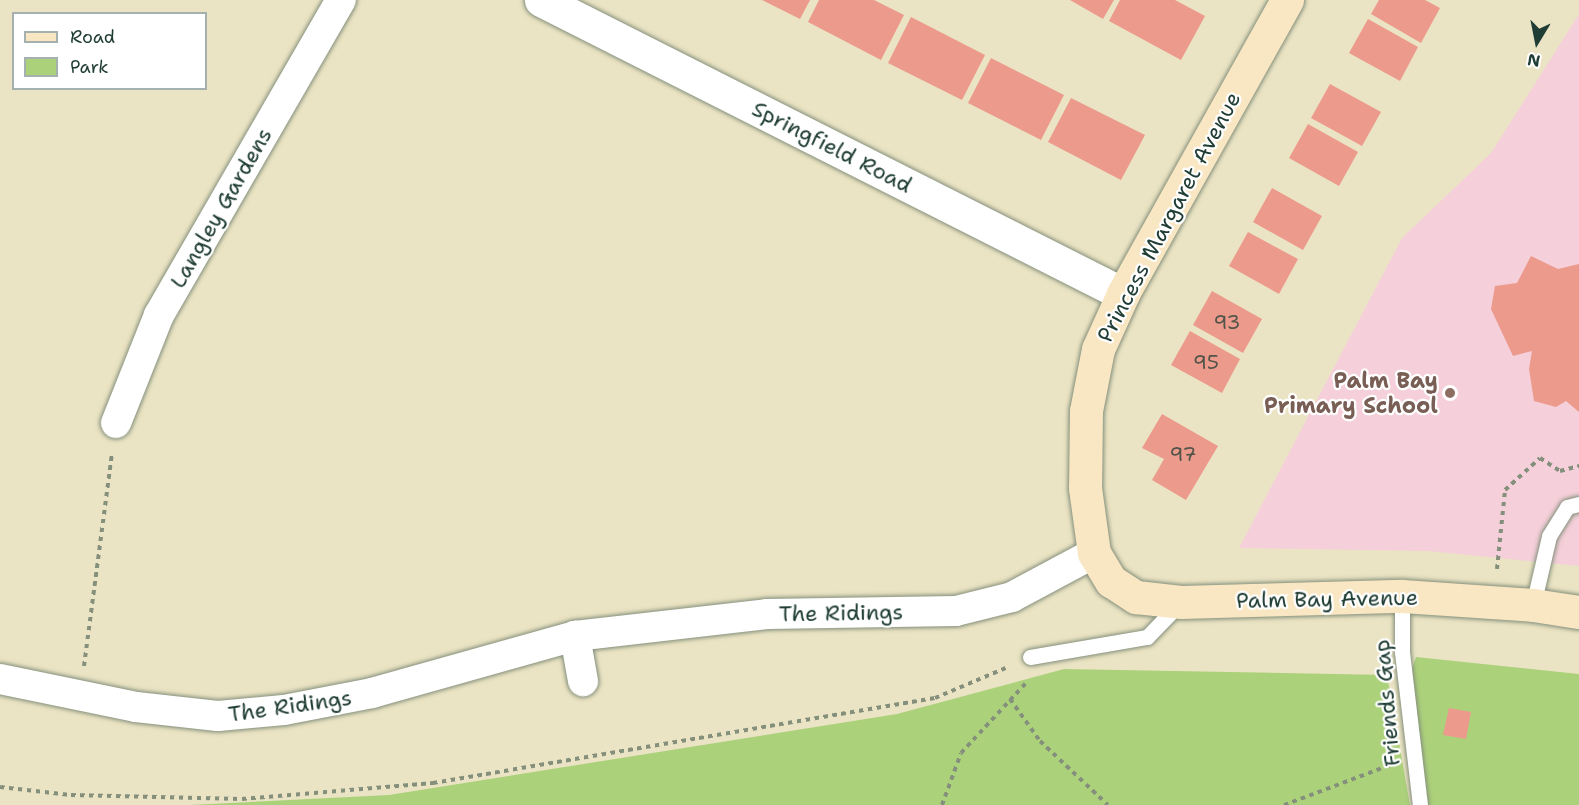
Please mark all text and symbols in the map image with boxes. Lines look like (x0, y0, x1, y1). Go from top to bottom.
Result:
legend (12, 12, 207, 90)
north arrow (1507, 12, 1567, 72)
text: Road (70, 25, 115, 49)
text: N (1526, 49, 1542, 72)
text: Park (70, 55, 109, 79)
street label: Princess Margaret Avenue (1092, 87, 1246, 347)
street label: Springfield Road (748, 95, 916, 199)
street label: Langley Gardens (164, 123, 278, 293)
house number: 93 (1213, 310, 1241, 334)
house number: 95 (1193, 350, 1219, 374)
place label: Palm Bay Primary School (1264, 367, 1438, 418)
marker: Palm Bay Primary School (1443, 386, 1457, 400)
house number: 97 (1170, 442, 1196, 466)
street label: Palm Bay Avenue (1236, 584, 1418, 614)
street label: The Ridings (779, 599, 903, 627)
street label: Friends Gap (1368, 638, 1406, 768)
street label: The Ridings (227, 684, 353, 728)

